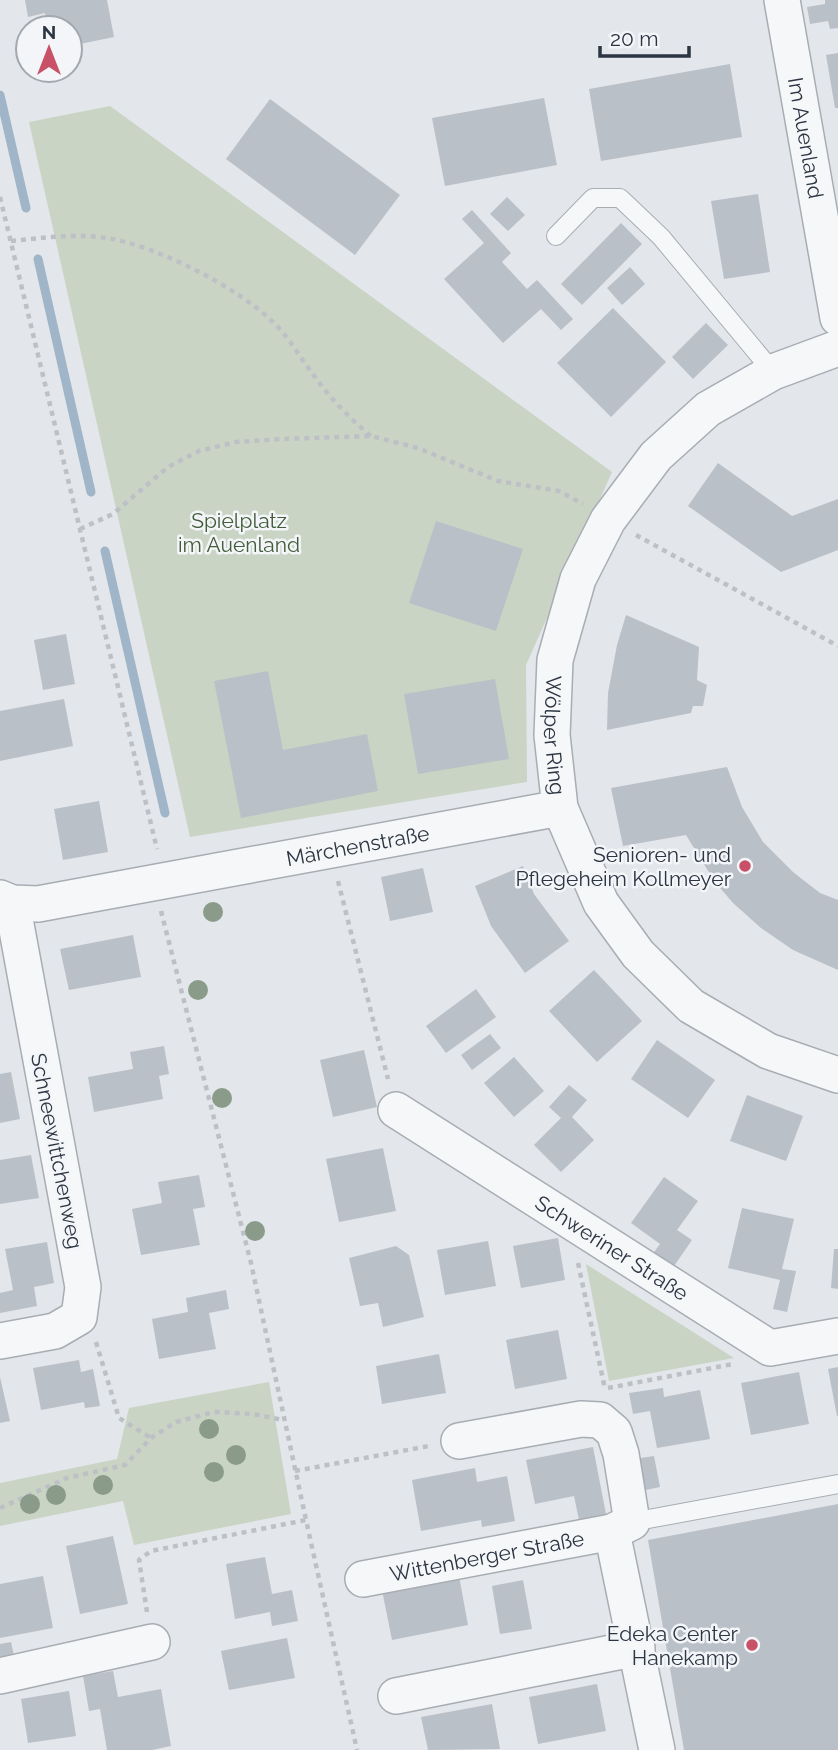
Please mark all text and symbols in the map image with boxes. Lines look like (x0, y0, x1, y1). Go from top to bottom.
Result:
north arrow (14, 14, 84, 84)
scale bar (600, 14, 689, 58)
text: N (42, 21, 56, 43)
text: 20 m (610, 26, 658, 51)
street label: Im Auenland (783, 75, 829, 200)
park label: Spielplatz im Auenland (178, 508, 300, 557)
street label: Wölper Ring (539, 675, 571, 796)
street label: Märchenstraße (284, 820, 431, 871)
place label: Senioren- und Pflegeheim Kollmeyer (515, 842, 732, 891)
marker: Senioren- und Pflegeheim Kollmeyer (737, 858, 753, 874)
street label: Schneewittchenweg (26, 1051, 88, 1251)
street label: Schweriner Straße (531, 1190, 693, 1305)
street label: Wittenberger Straße (388, 1525, 586, 1586)
place label: Edeka Center Hanekamp (607, 1621, 739, 1670)
marker: Edeka Center Hanekamp (744, 1637, 760, 1653)

